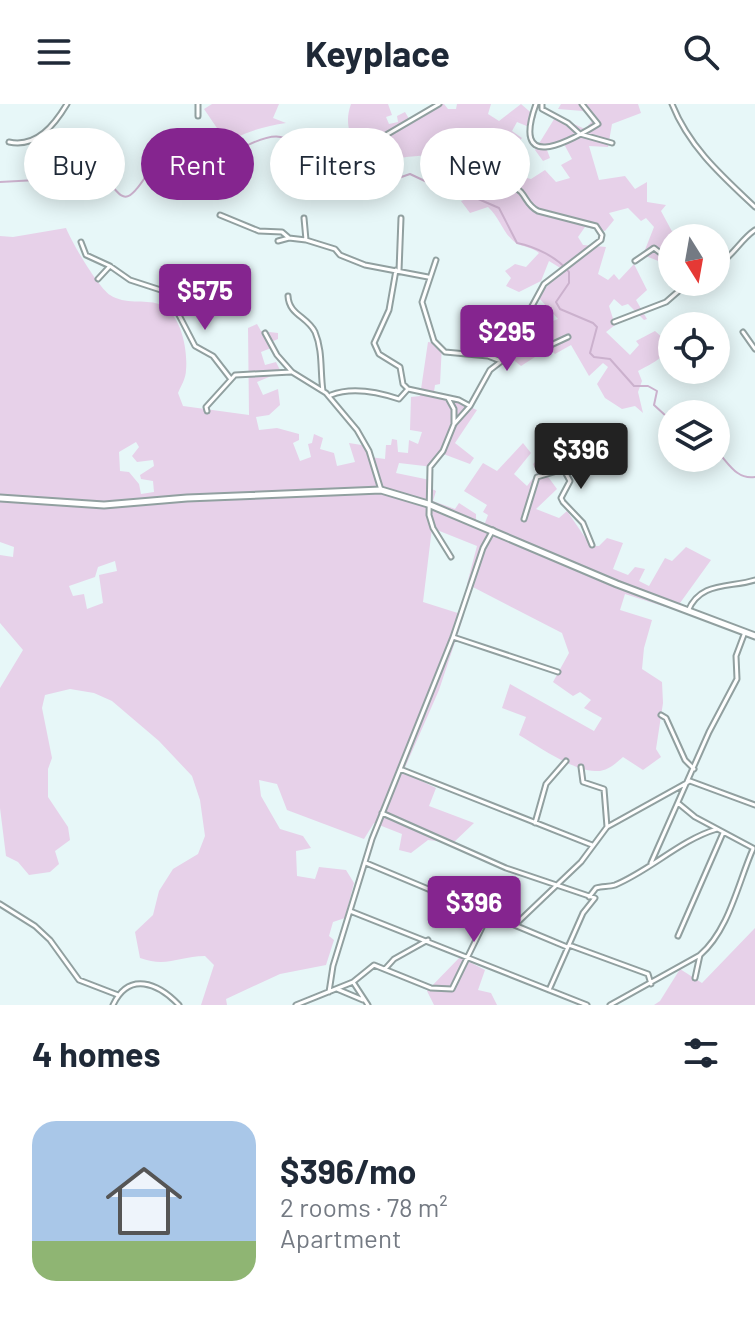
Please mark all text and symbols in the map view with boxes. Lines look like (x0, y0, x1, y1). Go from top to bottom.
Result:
icon: menu (32, 30, 76, 74)
icon: search (679, 30, 723, 74)
text: Keyplace (305, 31, 450, 74)
chip: Buy (24, 128, 125, 200)
chip: Rent (141, 128, 254, 200)
chip: Filters (270, 128, 404, 200)
chip: New (420, 128, 530, 200)
north arrow (658, 224, 730, 296)
map controls (658, 224, 730, 472)
pin: $575 (158, 264, 252, 332)
text: $575 (177, 274, 233, 305)
pin: $295 (460, 305, 554, 373)
button: locate (658, 312, 730, 384)
text: $295 (478, 315, 536, 346)
button: layers (658, 400, 730, 472)
pin: $396 (534, 423, 628, 491)
text: $396 (553, 433, 609, 464)
pin: $396 (427, 876, 521, 944)
text: $396 (446, 886, 502, 917)
icon: filters (679, 1031, 723, 1075)
text: 4 homes (32, 1033, 161, 1074)
text: $396/mo (280, 1150, 416, 1191)
icon: home (96, 1153, 192, 1249)
text: 2 rooms · 78 m² (280, 1191, 448, 1222)
text: Apartment (280, 1222, 401, 1253)

